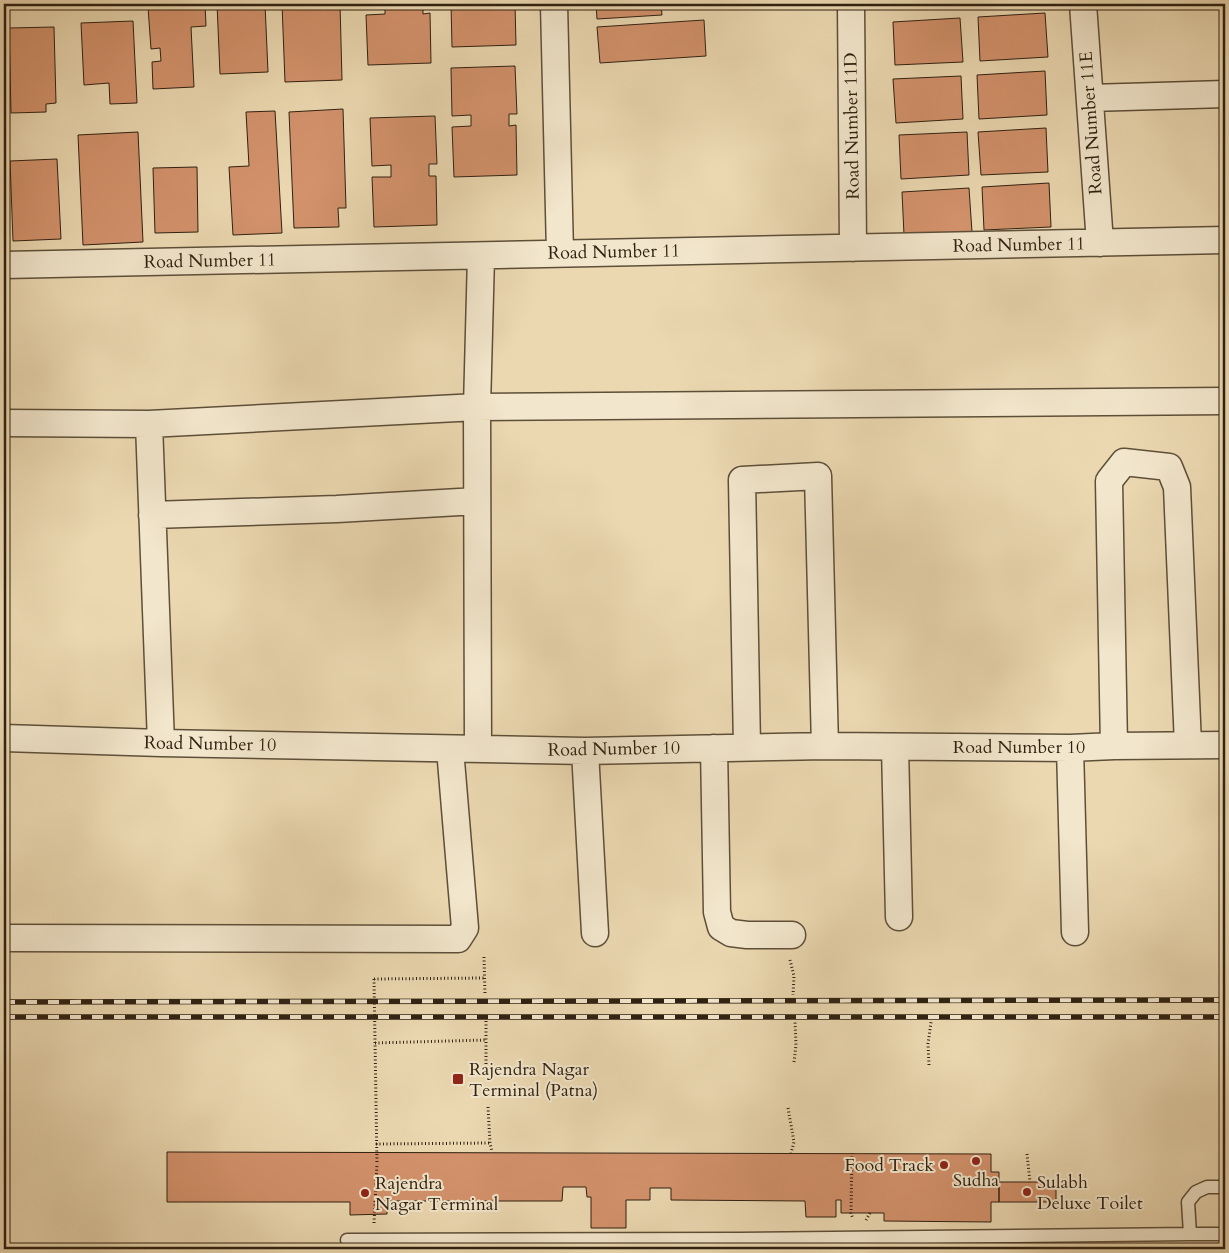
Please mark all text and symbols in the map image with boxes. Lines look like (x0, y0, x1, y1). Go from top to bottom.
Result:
street label: Road Number 11E (1074, 50, 1108, 196)
street label: Road Number 11D (838, 52, 866, 200)
street label: Road Number 11 (953, 231, 1085, 259)
street label: Road Number 11 (548, 238, 680, 266)
street label: Road Number 11 (144, 247, 276, 275)
street label: Road Number 10 (144, 730, 276, 758)
street label: Road Number 10 (548, 735, 680, 763)
street label: Road Number 10 (953, 735, 1085, 760)
place label: Rajendra Nagar Terminal (Patna) (469, 1057, 598, 1103)
marker: Rajendra Nagar Terminal (Patna) (451, 1072, 465, 1086)
place label: Food Track (844, 1153, 934, 1178)
marker: Sudha (970, 1155, 982, 1167)
marker: Food Track (938, 1159, 950, 1171)
place label: Sudha (953, 1168, 999, 1193)
place label: Sulabh Deluxe Toilet (1037, 1170, 1143, 1216)
place label: Rajendra Nagar Terminal (375, 1171, 499, 1217)
marker: Sulabh Deluxe Toilet (1021, 1186, 1033, 1198)
marker: Rajendra Nagar Terminal (359, 1187, 371, 1199)

